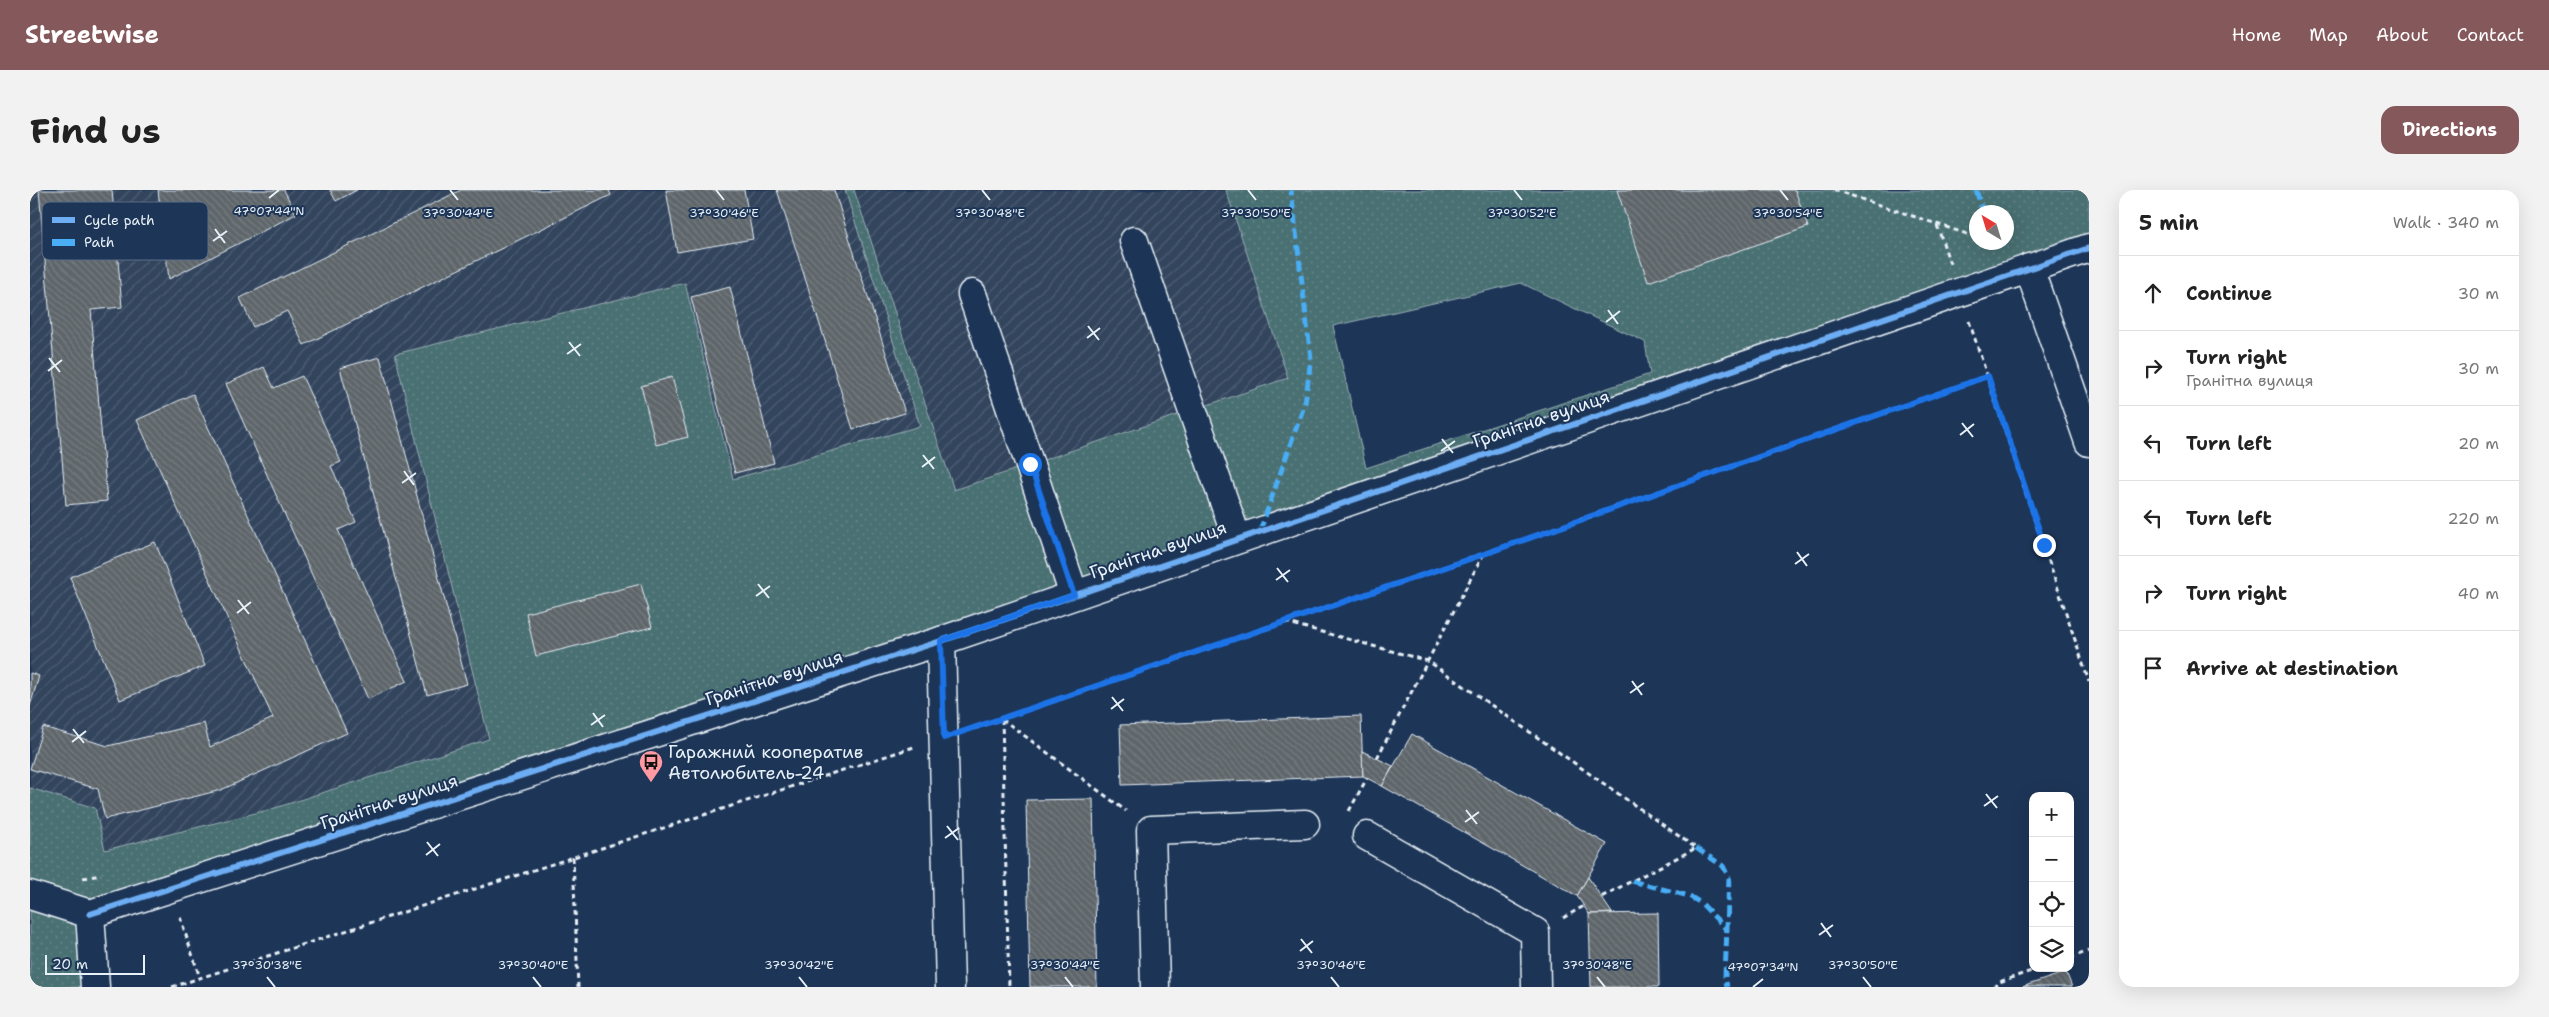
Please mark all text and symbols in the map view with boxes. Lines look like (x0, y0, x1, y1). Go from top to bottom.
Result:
text: Streetwise (25, 19, 159, 51)
text: Home (2232, 23, 2281, 47)
text: Map (2309, 23, 2348, 47)
text: About (2376, 23, 2429, 47)
text: Contact (2457, 23, 2524, 47)
button: Directions (2381, 106, 2519, 154)
text: Find us (30, 107, 161, 154)
legend (42, 202, 208, 260)
text: 47°07'44"N (234, 203, 305, 219)
text: 37°30'44"E (423, 205, 493, 221)
text: 37°30'46"E (689, 205, 759, 221)
text: 37°30'48"E (955, 205, 1025, 221)
text: 37°30'50"E (1221, 205, 1291, 221)
text: 37°30'52"E (1488, 205, 1557, 221)
text: 37°30'54"E (1753, 205, 1823, 221)
north arrow (1969, 205, 2014, 250)
text: 5 min (2139, 209, 2199, 237)
text: Cycle path (84, 211, 155, 229)
text: Walk · 340 m (2393, 212, 2499, 233)
text: Path (84, 233, 115, 251)
icon: ahead (2139, 279, 2167, 307)
text: Continue (2186, 281, 2272, 306)
text: 30 m (2458, 283, 2499, 304)
text: Turn right (2186, 345, 2287, 370)
icon: right (2139, 354, 2167, 382)
text: 30 m (2458, 358, 2499, 379)
text: Гранітна вулиця (2186, 370, 2314, 391)
street label: Гранітна вулиця (1469, 384, 1613, 454)
icon: left (2139, 429, 2167, 457)
text: Turn left (2186, 431, 2272, 456)
text: 20 m (2458, 433, 2499, 454)
route start (1019, 453, 1042, 476)
icon: left (2139, 504, 2167, 532)
text: Turn left (2186, 506, 2272, 531)
text: 220 m (2447, 508, 2499, 529)
street label: Гранітна вулиця (1086, 515, 1230, 585)
route end (2033, 534, 2056, 557)
icon: right (2139, 579, 2167, 607)
text: Turn right (2186, 581, 2287, 606)
text: 40 m (2457, 583, 2499, 604)
street label: Гранітна вулиця (702, 644, 846, 712)
icon: arrive (2139, 654, 2167, 682)
text: Arrive at destination (2186, 656, 2398, 681)
place label: Гаражний кооператив Автолюбитель-24 (668, 740, 863, 785)
bus stop icon: Гаражний кооператив Автолюбитель-24 (638, 749, 664, 783)
street label: Гранітна вулиця (317, 768, 461, 836)
map controls (2029, 792, 2074, 972)
button: + (2029, 792, 2074, 837)
button: − (2029, 837, 2074, 882)
button: locate (2029, 882, 2074, 927)
button: layers (2029, 927, 2074, 972)
scale bar (45, 952, 145, 975)
text: 20 m (52, 955, 88, 973)
text: 37°30'38"E (232, 957, 302, 973)
text: 37°30'40"E (498, 957, 568, 973)
text: 37°30'42"E (764, 957, 834, 973)
text: 37°30'44"E (1030, 957, 1100, 973)
text: 37°30'46"E (1296, 957, 1366, 973)
text: 37°30'48"E (1562, 957, 1632, 973)
text: 37°30'50"E (1828, 957, 1898, 973)
text: 47°07'34"N (1727, 959, 1799, 975)

